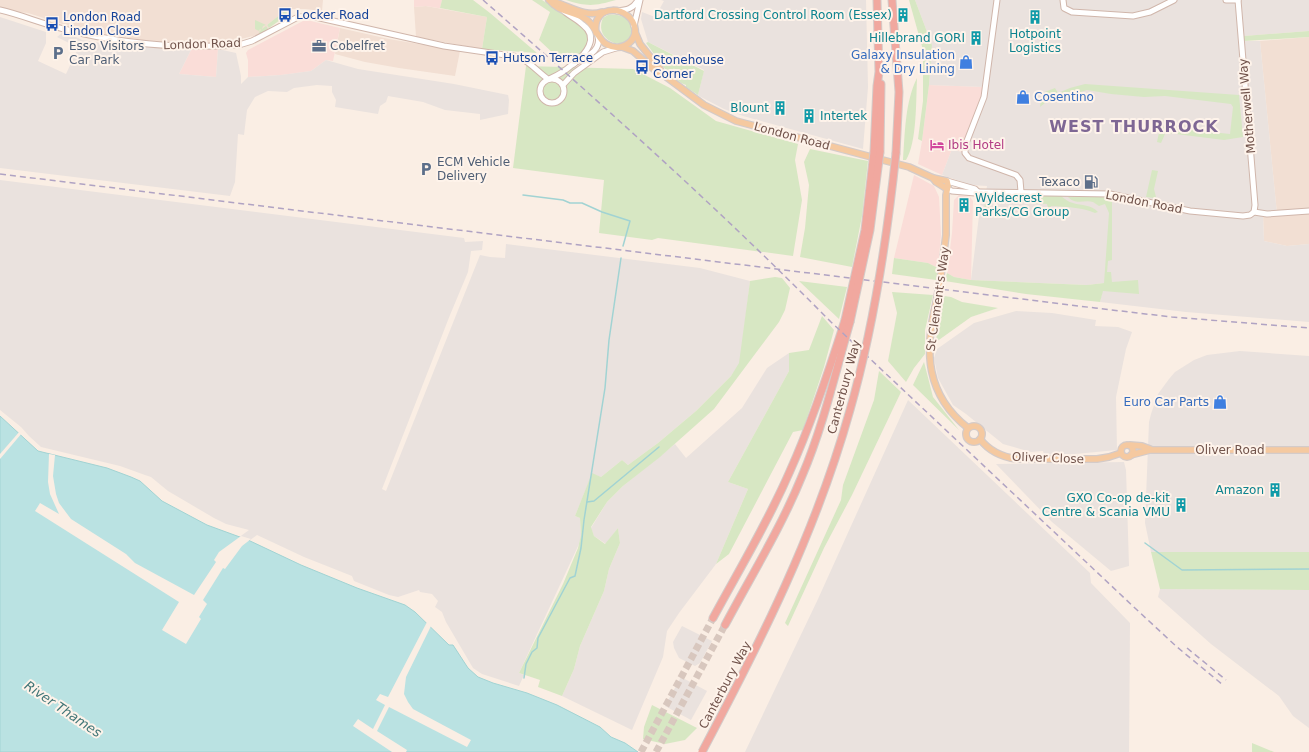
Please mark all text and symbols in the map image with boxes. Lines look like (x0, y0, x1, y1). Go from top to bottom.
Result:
bus stop icon: Locker Road (277, 7, 293, 23)
building icon: Dartford Crossing Control Room (Essex) (895, 7, 911, 23)
place label: Locker Road (296, 8, 369, 22)
place label: Dartford Crossing Control Room (Essex) (654, 8, 892, 22)
building icon: Hotpoint Logistics (1027, 9, 1043, 25)
place label: London Road Lindon Close (63, 10, 141, 38)
bus stop icon: London Road Lindon Close (44, 16, 60, 32)
place label: Hotpoint Logistics (1009, 27, 1061, 55)
building icon: Hillebrand GORI (968, 30, 984, 46)
place label: Hillebrand GORI (869, 31, 965, 45)
street label: London Road (163, 36, 241, 52)
office icon: Cobelfret (311, 38, 327, 54)
place label: Esso Visitors Car Park (69, 39, 144, 67)
place label: Cobelfret (330, 39, 385, 53)
parking icon: Esso Visitors Car Park (50, 45, 66, 61)
place label: Galaxy Insulation & Dry Lining (851, 48, 955, 76)
bus stop icon: Hutson Terrace (484, 50, 500, 66)
place label: Hutson Terrace (503, 51, 593, 65)
place label: Stonehouse Corner (653, 53, 724, 81)
shop icon: Galaxy Insulation & Dry Lining (958, 54, 974, 70)
street label: Motherwell Way (1236, 58, 1258, 154)
bus stop icon: Stonehouse Corner (634, 59, 650, 75)
shop icon: Cosentino (1015, 89, 1031, 105)
place label: Cosentino (1034, 90, 1094, 104)
building icon: Blount (772, 100, 788, 116)
place label: Blount (730, 101, 769, 115)
building icon: Intertek (801, 108, 817, 124)
place label: Intertek (820, 109, 867, 123)
district label: WEST THURROCK (1049, 117, 1219, 136)
street label: London Road (753, 119, 831, 153)
hotel icon: Ibis Hotel (929, 137, 945, 153)
place label: Ibis Hotel (948, 138, 1004, 152)
place label: ECM Vehicle Delivery (437, 155, 510, 183)
parking icon: ECM Vehicle Delivery (418, 161, 434, 177)
fuel station icon: Texaco (1083, 174, 1099, 190)
place label: Texaco (1038, 175, 1080, 189)
street label: London Road (1104, 188, 1184, 216)
place label: Wyldecrest Parks/CG Group (975, 191, 1069, 219)
building icon: Wyldecrest Parks/CG Group (956, 197, 972, 213)
street label: St Clement's Way (924, 246, 952, 352)
street label: Canterbury Way (825, 338, 863, 436)
shop icon: Euro Car Parts (1212, 394, 1228, 410)
place label: Euro Car Parts (1124, 395, 1209, 409)
street label: Oliver Road (1195, 443, 1265, 457)
street label: Oliver Close (1012, 450, 1084, 466)
building icon: Amazon (1267, 482, 1283, 498)
place label: Amazon (1216, 483, 1264, 497)
place label: GXO Co-op de-kit Centre & Scania VMU (1042, 491, 1170, 519)
building icon: GXO Co-op de-kit Centre & Scania VMU (1173, 497, 1189, 513)
street label: Canterbury Way (696, 639, 754, 731)
water label: River Thames (22, 678, 104, 740)

